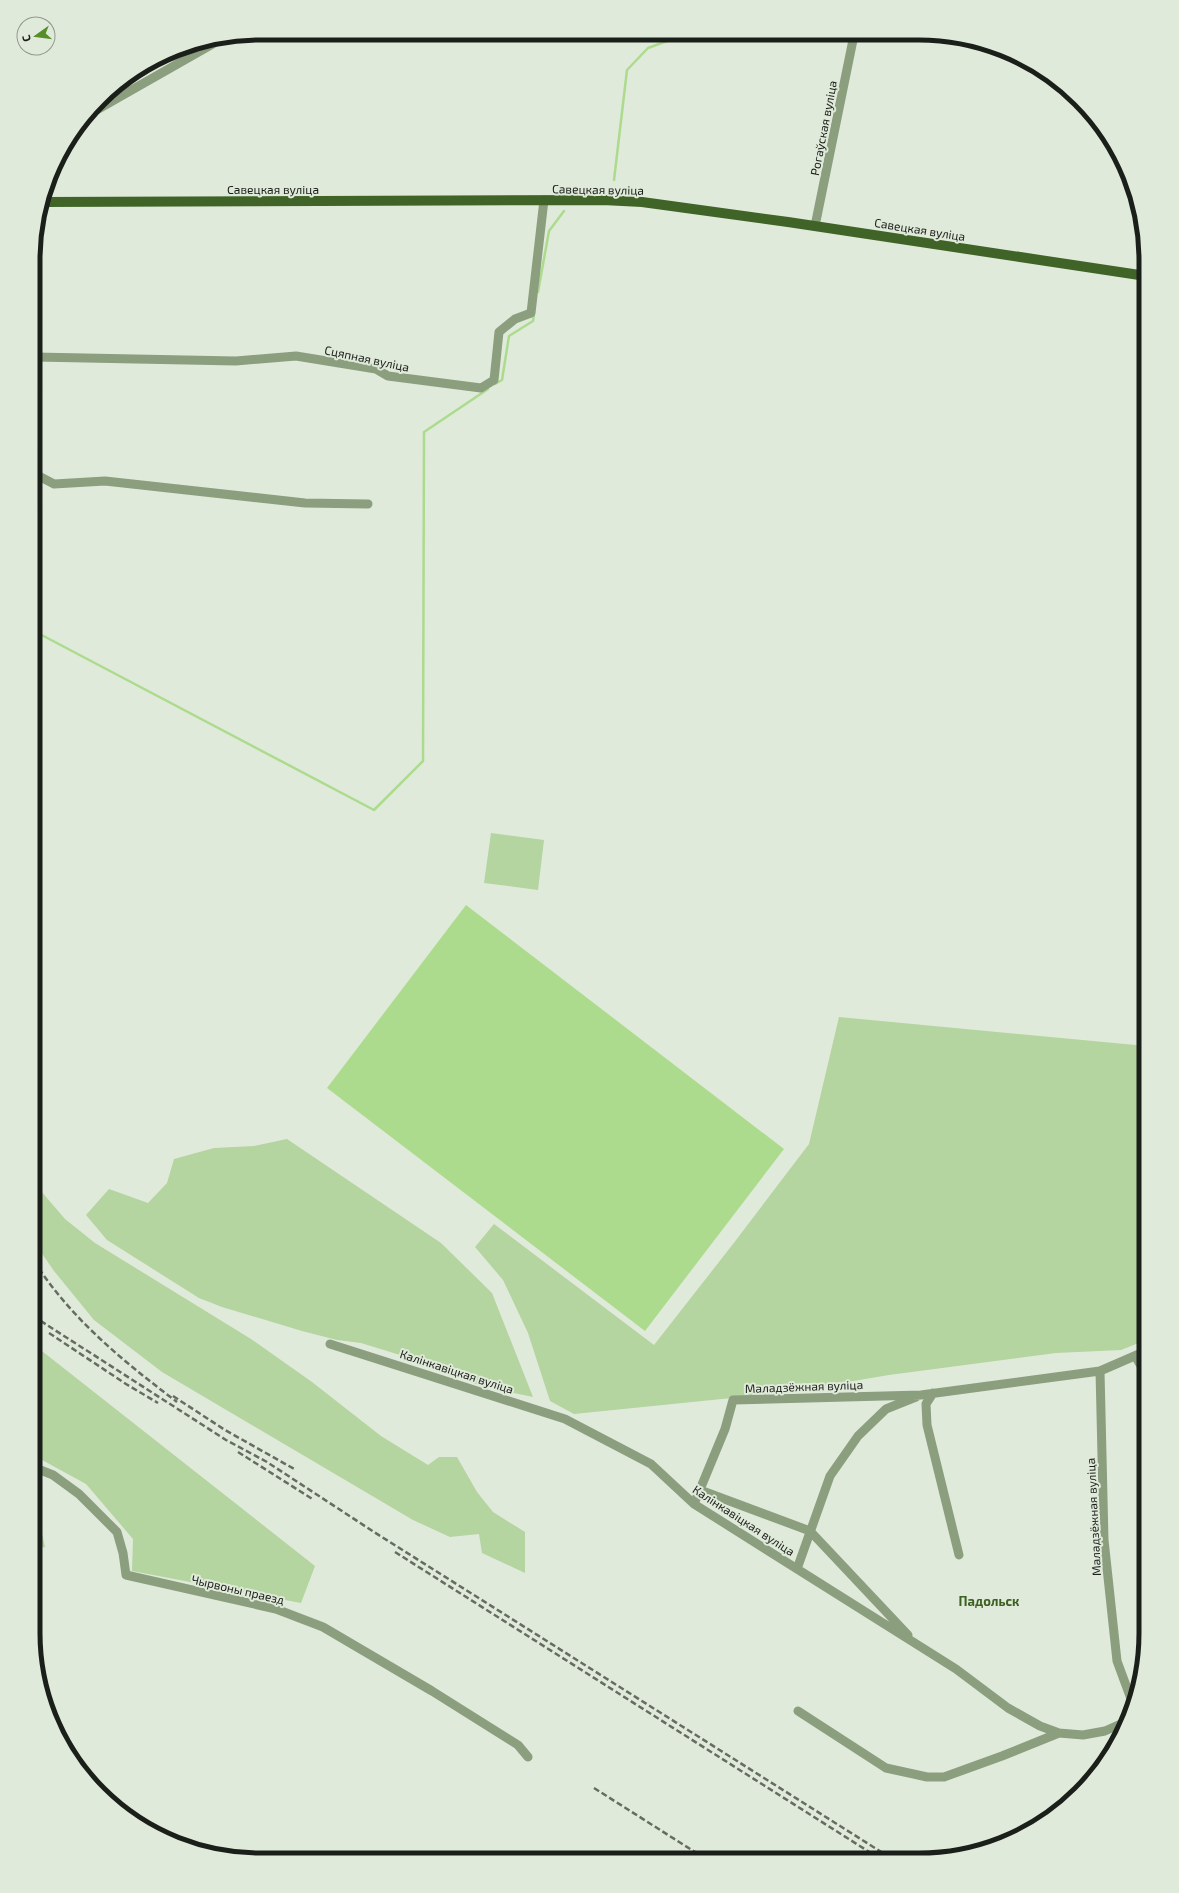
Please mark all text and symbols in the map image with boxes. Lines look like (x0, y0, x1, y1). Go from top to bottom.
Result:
north arrow (16, 16, 56, 56)
text: С (19, 33, 33, 43)
street label: Рогаўская вуліца (807, 79, 840, 177)
street label: Савецкая вуліца (552, 181, 644, 198)
street label: Савецкая вуліца (227, 182, 319, 197)
street label: Савецкая вуліца (873, 215, 967, 244)
street label: Сцяпная вуліца (323, 342, 411, 375)
street label: Калінкавіцкая вуліца (398, 1346, 516, 1397)
street label: Маладзёжная вуліца (745, 1377, 863, 1396)
street label: Маладзёжная вуліца (1083, 1458, 1104, 1576)
street label: Калінкавіцкая вуліца (690, 1482, 798, 1559)
street label: Чырвоны праезд (190, 1572, 286, 1606)
district label: Падольск (959, 1593, 1020, 1609)

